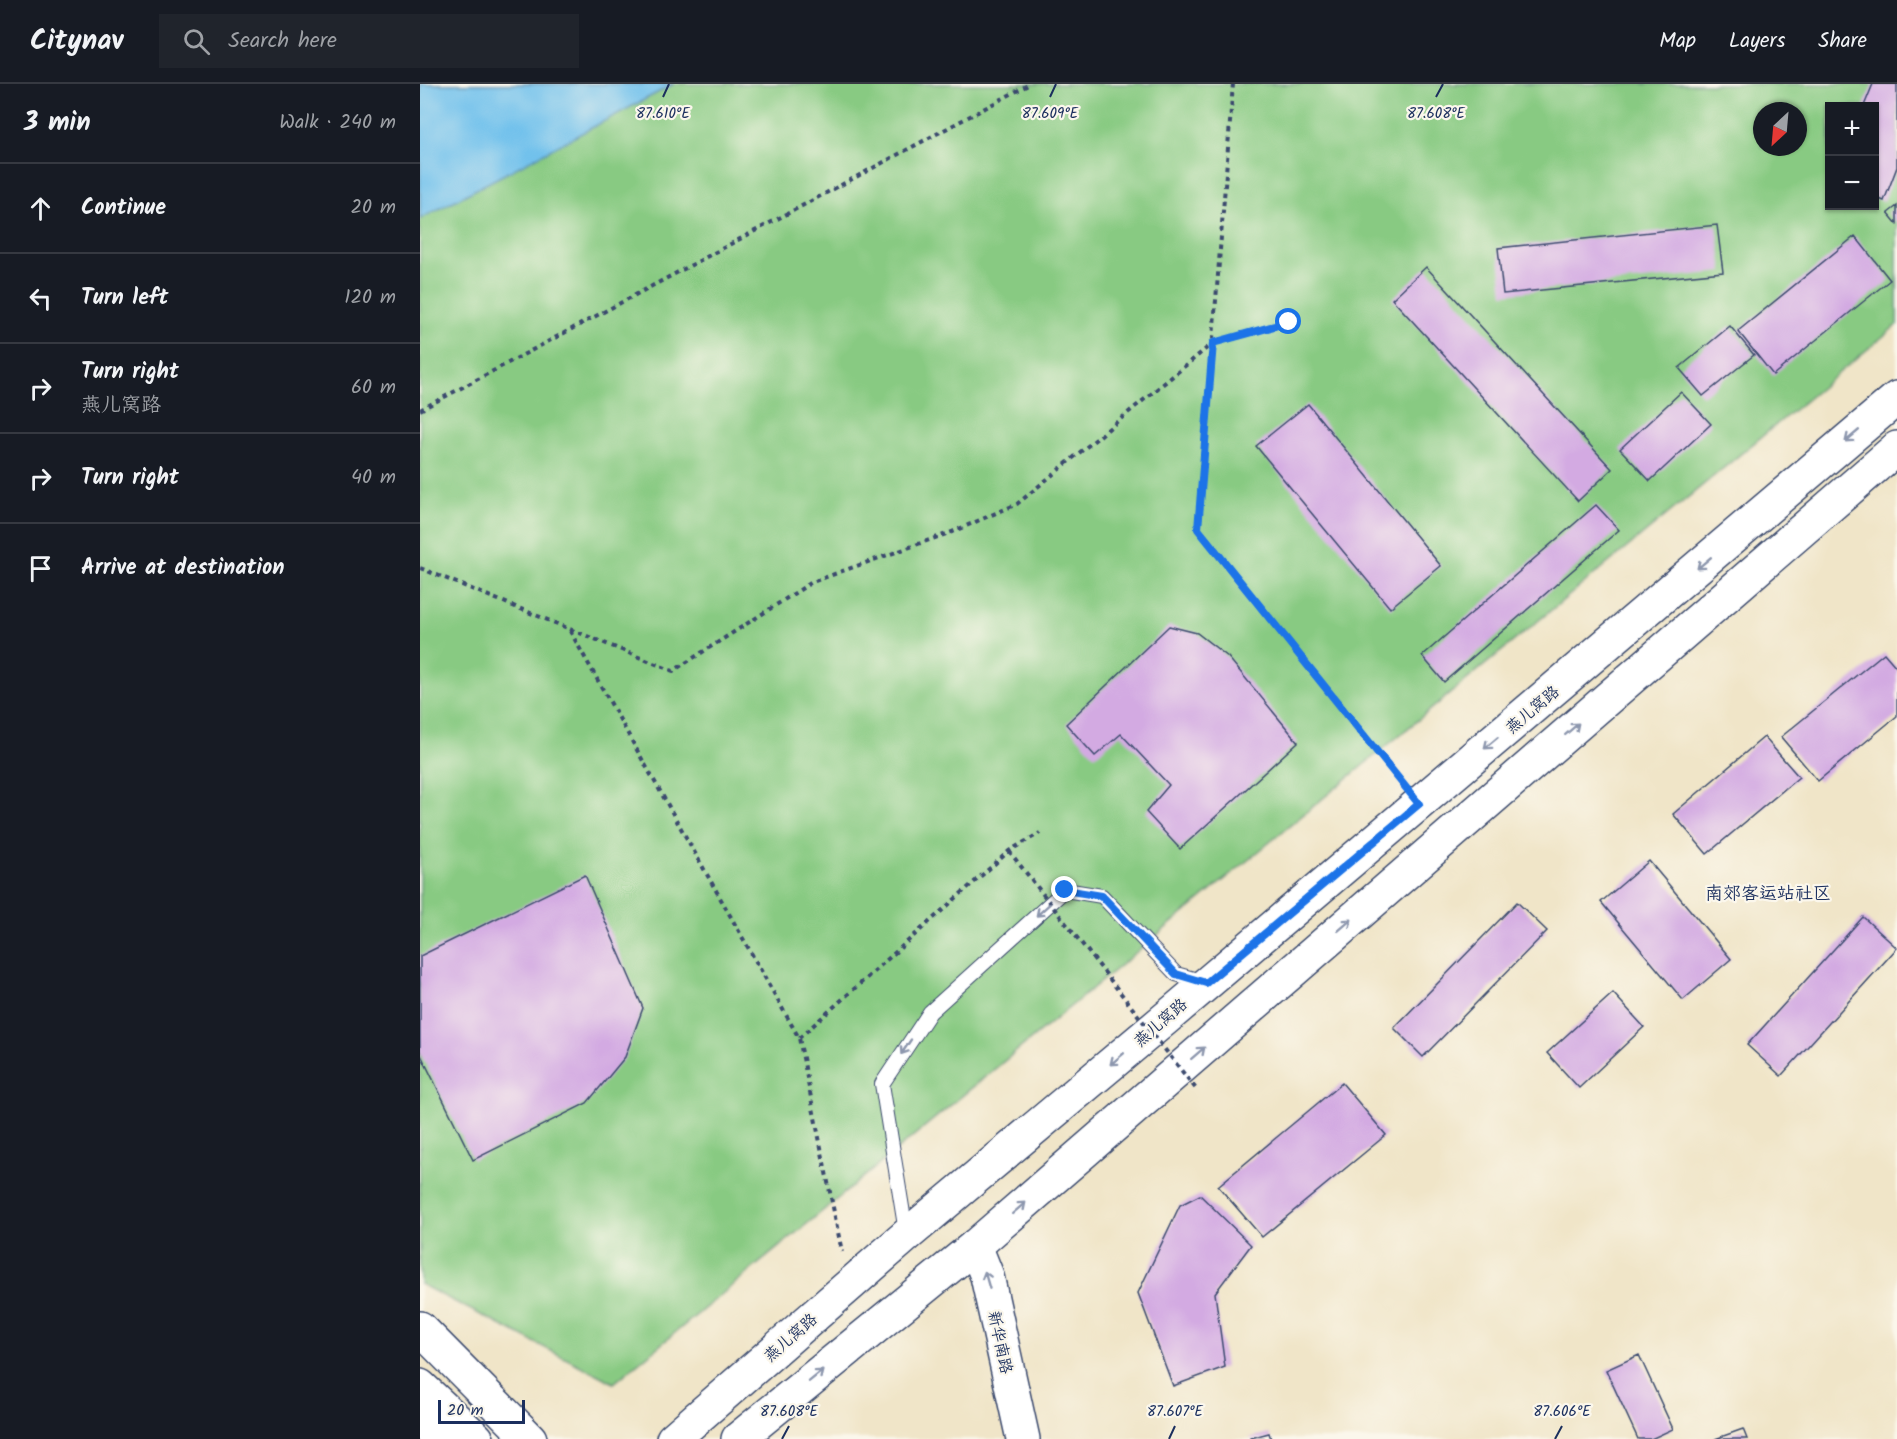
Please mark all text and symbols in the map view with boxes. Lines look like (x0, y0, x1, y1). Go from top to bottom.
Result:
search box (159, 14, 579, 68)
text: Citynav (30, 19, 123, 64)
text: Search here (228, 24, 337, 59)
icon: search (180, 25, 213, 58)
text: Map (1659, 25, 1696, 58)
text: Layers (1729, 25, 1785, 58)
text: Share (1818, 25, 1867, 58)
text: 3 min (24, 102, 91, 144)
text: 87.610°E (636, 102, 691, 126)
text: 87.609°E (1022, 102, 1079, 126)
text: 87.608°E (1407, 102, 1466, 126)
north arrow (1753, 102, 1807, 156)
map controls (1825, 102, 1879, 210)
button: + (1825, 102, 1879, 156)
text: Walk · 240 m (279, 107, 396, 139)
button: − (1825, 156, 1879, 210)
text: Continue (81, 191, 166, 226)
icon: ahead (24, 192, 57, 225)
text: 20 m (350, 192, 396, 224)
text: Turn left (81, 281, 168, 316)
icon: left (24, 282, 57, 315)
text: 120 m (344, 282, 396, 314)
route start (1275, 308, 1301, 334)
text: Turn right (81, 355, 179, 390)
icon: right (24, 372, 57, 405)
text: 60 m (351, 372, 396, 404)
text: 燕儿窝路 (81, 390, 161, 422)
one-way arrow (1844, 430, 1860, 443)
text: Turn right (81, 461, 179, 496)
icon: right (24, 462, 57, 495)
text: 40 m (351, 462, 396, 494)
text: Arrive at destination (81, 551, 284, 586)
icon: arrive (24, 552, 57, 585)
one-way arrow (1696, 556, 1712, 569)
street label: 燕儿窝路 (1500, 680, 1566, 740)
one-way arrow (1564, 722, 1579, 736)
one-way arrow (1484, 736, 1499, 750)
route end (1051, 876, 1077, 902)
district label: 南郊客运站社区 (1705, 880, 1831, 909)
one-way arrow (1036, 903, 1051, 917)
one-way arrow (1338, 918, 1353, 932)
street label: 燕儿窝路 (1129, 993, 1193, 1054)
one-way arrow (900, 1038, 912, 1055)
one-way arrow (1190, 1046, 1205, 1060)
one-way arrow (1110, 1052, 1126, 1065)
one-way arrow (1011, 1201, 1026, 1215)
one-way arrow (981, 1270, 992, 1289)
street label: 燕儿窝路 (759, 1308, 823, 1369)
street label: 新华南路 (981, 1308, 1018, 1376)
one-way arrow (808, 1369, 824, 1382)
scale bar (438, 1397, 525, 1424)
text: 20 m (447, 1398, 483, 1423)
text: 87.608°E (760, 1400, 819, 1424)
text: 87.607°E (1147, 1400, 1204, 1424)
text: 87.606°E (1533, 1400, 1592, 1424)

